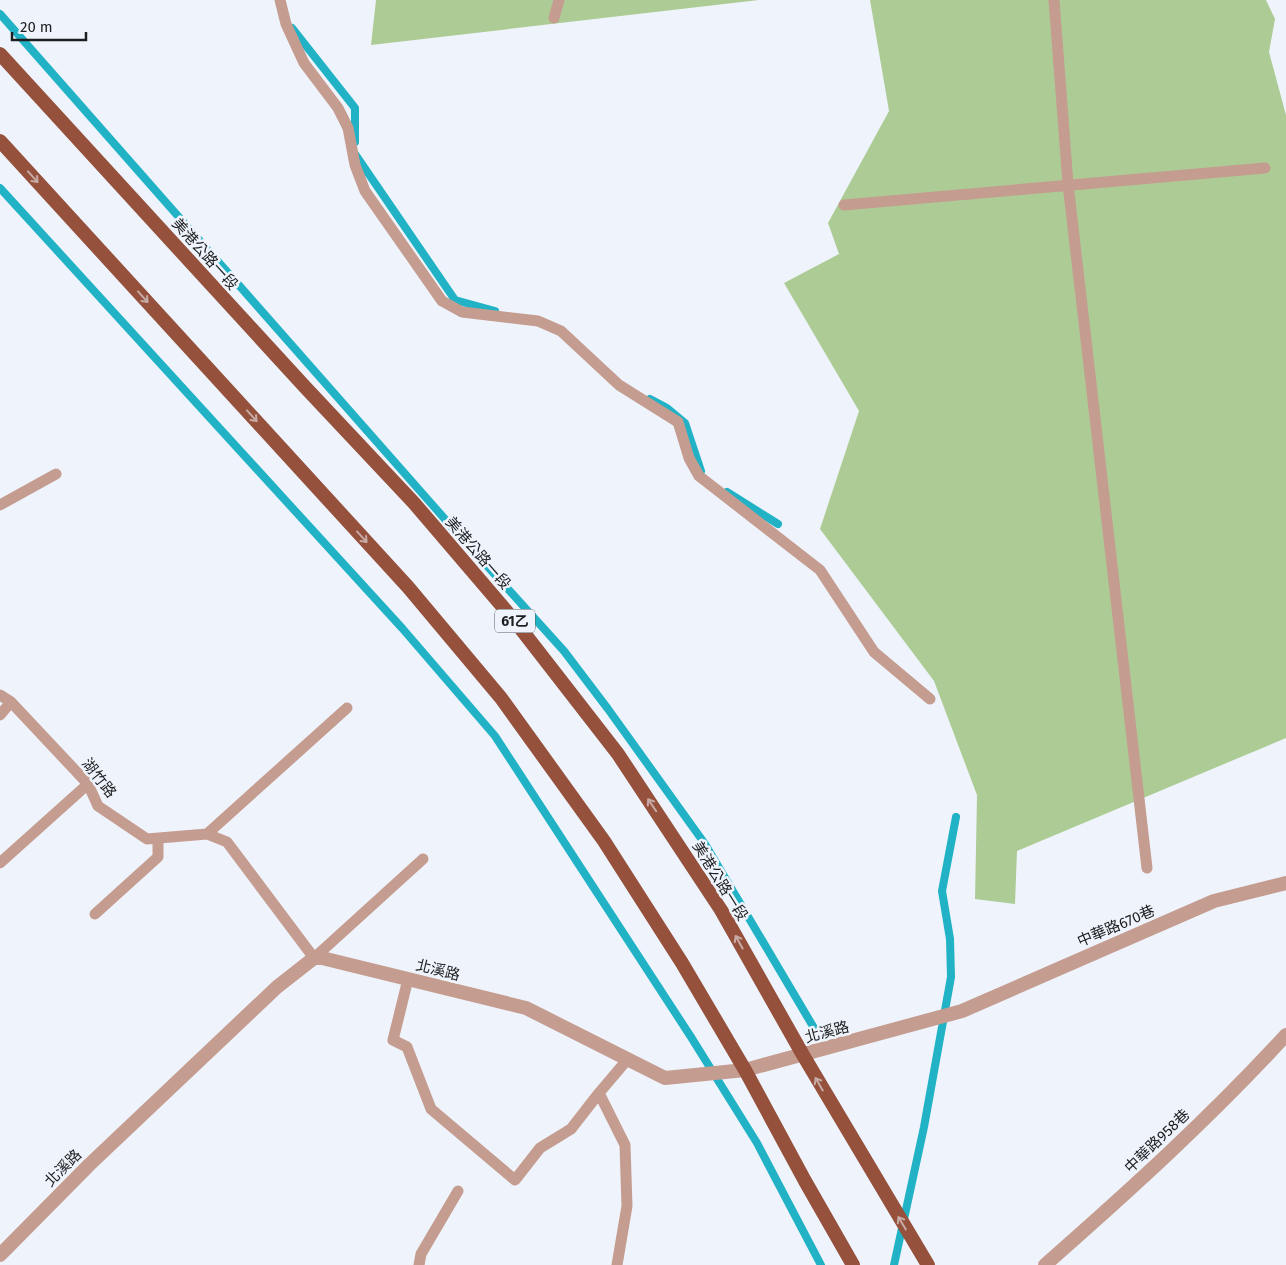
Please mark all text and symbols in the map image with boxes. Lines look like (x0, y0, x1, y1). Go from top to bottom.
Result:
scale bar (12, 10, 86, 42)
text: 20 m (20, 18, 53, 36)
one-way arrow (27, 170, 39, 183)
street label: 美港公路一段 (168, 215, 242, 293)
one-way arrow (137, 290, 149, 303)
one-way arrow (246, 410, 258, 423)
street label: 美港公路一段 (442, 513, 514, 593)
one-way arrow (356, 530, 368, 543)
road number: 61乙 (495, 610, 535, 632)
street label: 湖竹路 (78, 755, 120, 801)
one-way arrow (647, 799, 657, 813)
street label: 美港公路一段 (689, 838, 751, 924)
street label: 中華路670巷 (1075, 902, 1157, 950)
one-way arrow (734, 935, 744, 950)
street label: 北溪路 (414, 956, 462, 984)
street label: 北溪路 (803, 1017, 851, 1047)
one-way arrow (814, 1077, 824, 1091)
street label: 中華路958巷 (1121, 1105, 1193, 1177)
street label: 北溪路 (41, 1146, 85, 1190)
one-way arrow (897, 1217, 907, 1231)

